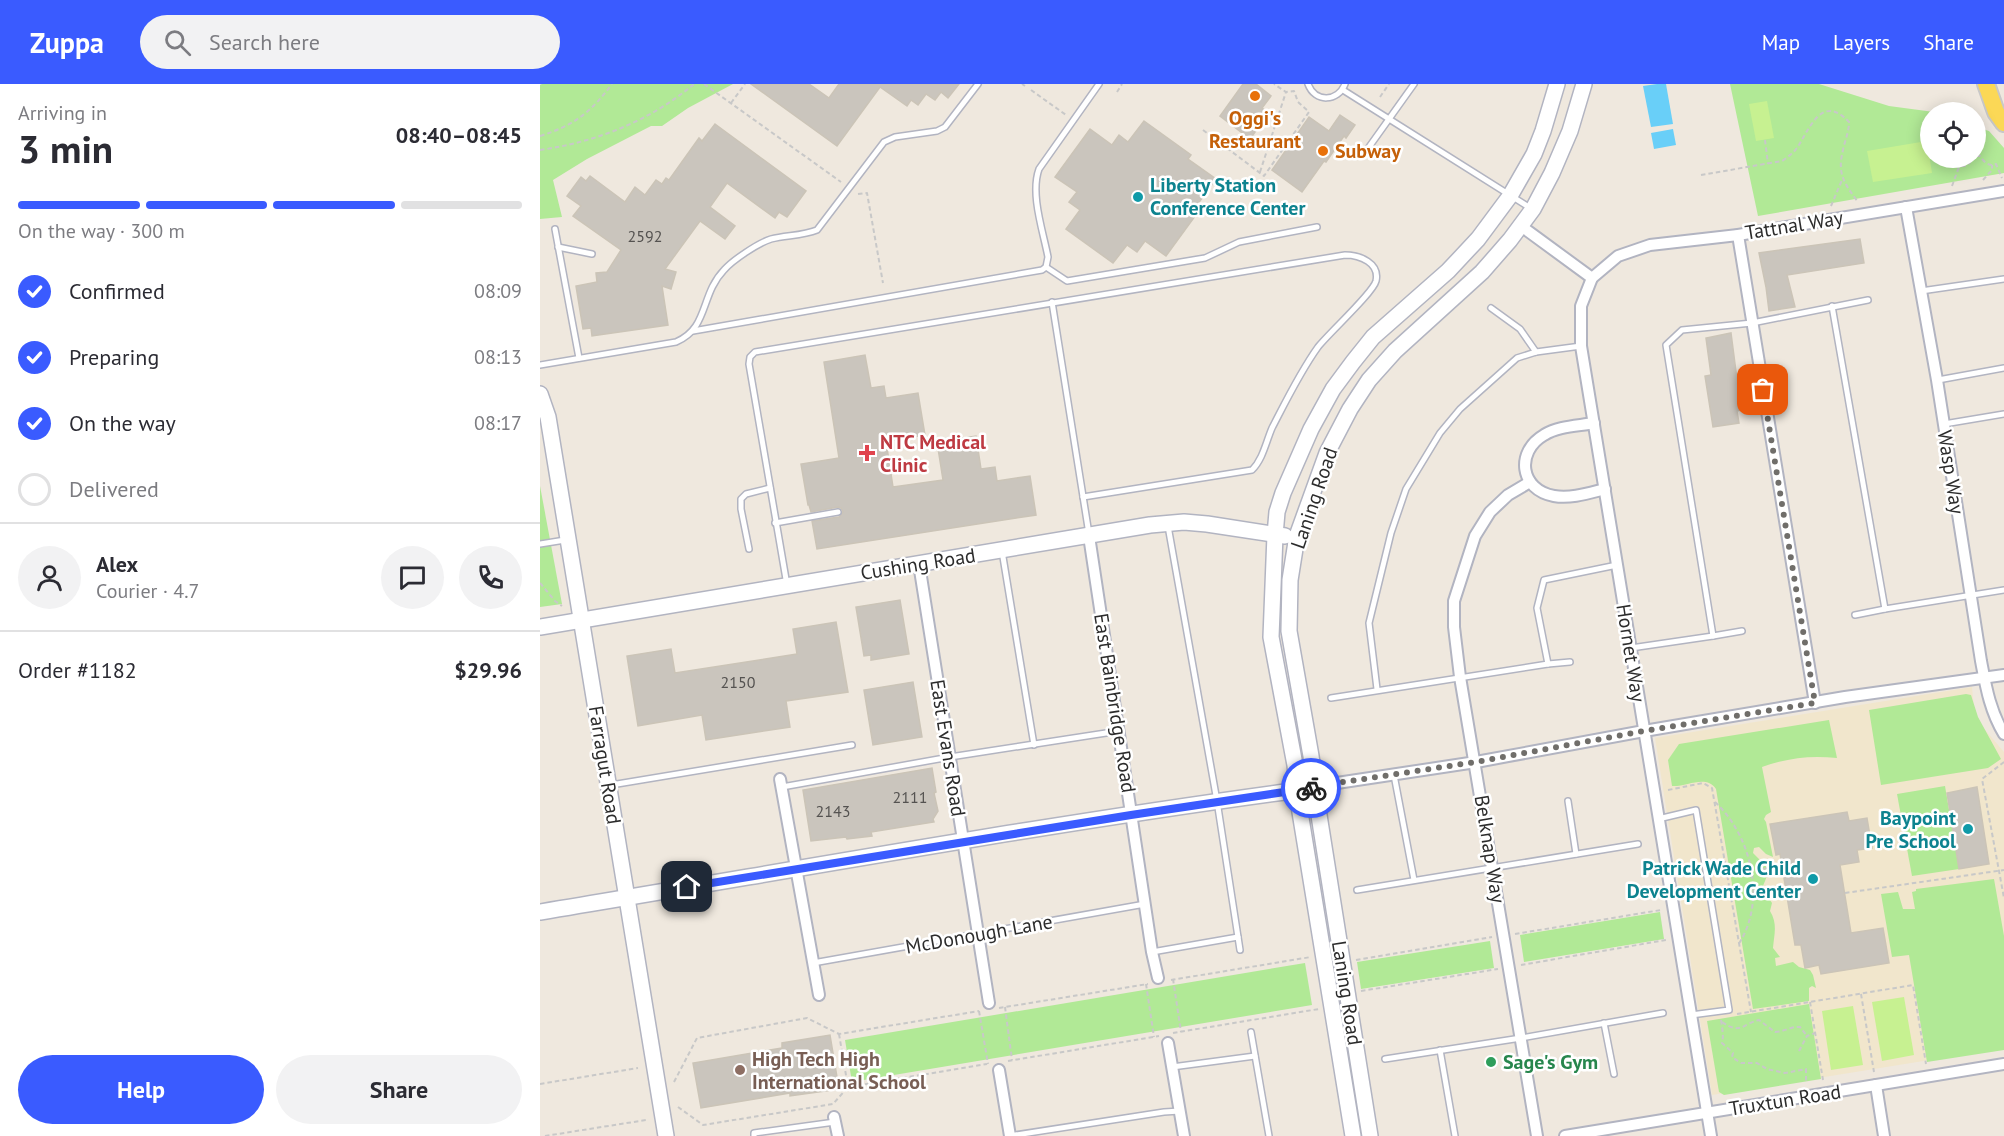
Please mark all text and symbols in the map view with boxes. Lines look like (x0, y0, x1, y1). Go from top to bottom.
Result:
search box (140, 15, 560, 69)
text: Zuppa (30, 24, 104, 61)
icon: search (161, 26, 194, 59)
text: Search here (209, 28, 320, 56)
text: Map (1762, 29, 1800, 56)
text: Layers (1833, 29, 1890, 56)
text: Share (1923, 29, 1974, 56)
marker: Oggi's Restaurant (1248, 89, 1262, 103)
text: Arriving in (18, 100, 107, 126)
map controls (1920, 102, 1986, 168)
button: locate (1920, 102, 1986, 168)
place label: Oggi's Restaurant (1209, 105, 1301, 154)
text: 08:40–08:45 (396, 121, 522, 149)
text: 3 min (18, 123, 113, 174)
place label: Subway (1335, 138, 1401, 164)
marker: Subway (1316, 144, 1330, 158)
place label: Liberty Station Conference Center (1150, 172, 1306, 221)
marker: Liberty Station Conference Center (1131, 190, 1145, 204)
street label: Tattnal Way (1743, 204, 1846, 246)
text: On the way · 300 m (18, 218, 185, 244)
house number: 2592 (628, 226, 662, 246)
icon: check (18, 275, 51, 308)
text: Confirmed (69, 277, 165, 305)
text: 08:09 (474, 278, 522, 304)
icon: check (18, 341, 51, 374)
text: Preparing (69, 343, 159, 371)
text: 08:13 (474, 344, 522, 370)
pin (1737, 364, 1788, 415)
icon: bag (1746, 373, 1779, 406)
icon: check (18, 407, 51, 440)
text: On the way (69, 409, 176, 437)
text: 08:17 (474, 410, 522, 436)
street label: Wasp Way (1932, 428, 1971, 517)
place label: NTC Medical Clinic (880, 429, 986, 478)
marker: NTC Medical Clinic (858, 444, 876, 462)
street label: Laning Road (1285, 444, 1343, 552)
text: Delivered (69, 475, 159, 503)
street label: Cushing Road (859, 542, 977, 586)
button: person (18, 546, 81, 609)
button: chat (381, 546, 444, 609)
button: phone (459, 546, 522, 609)
text: Alex (96, 550, 138, 578)
text: Courier · 4.7 (96, 578, 199, 604)
street label: Hornet Way (1610, 602, 1652, 704)
street label: East Bainbridge Road (1088, 611, 1142, 795)
text: Order #1182 (18, 656, 137, 684)
text: $29.96 (454, 656, 522, 684)
house number: 2150 (721, 672, 756, 692)
street label: East Evans Road (924, 678, 972, 818)
street label: Farragut Road (583, 704, 627, 826)
courier (1281, 758, 1341, 818)
icon: bike (1295, 772, 1328, 805)
house number: 2111 (893, 787, 927, 807)
street label: Belknap Way (1469, 793, 1511, 905)
house number: 2143 (816, 801, 850, 821)
place label: Baypoint Pre School (1865, 805, 1956, 854)
marker: Baypoint Pre School (1961, 822, 1975, 836)
place label: Patrick Wade Child Development Center (1627, 855, 1801, 904)
pin (661, 861, 712, 912)
icon: home (670, 870, 703, 903)
marker: Patrick Wade Child Development Center (1806, 872, 1820, 886)
street label: McDonough Lane (903, 908, 1055, 960)
street label: Laning Road (1326, 939, 1368, 1047)
place label: High Tech High International School (752, 1046, 926, 1095)
place label: Sage's Gym (1503, 1049, 1598, 1075)
button: Help (18, 1055, 264, 1124)
button: Share (276, 1055, 522, 1124)
marker: Sage's Gym (1484, 1055, 1498, 1069)
marker: High Tech High International School (733, 1063, 747, 1077)
street label: Truxtun Road (1727, 1078, 1843, 1122)

